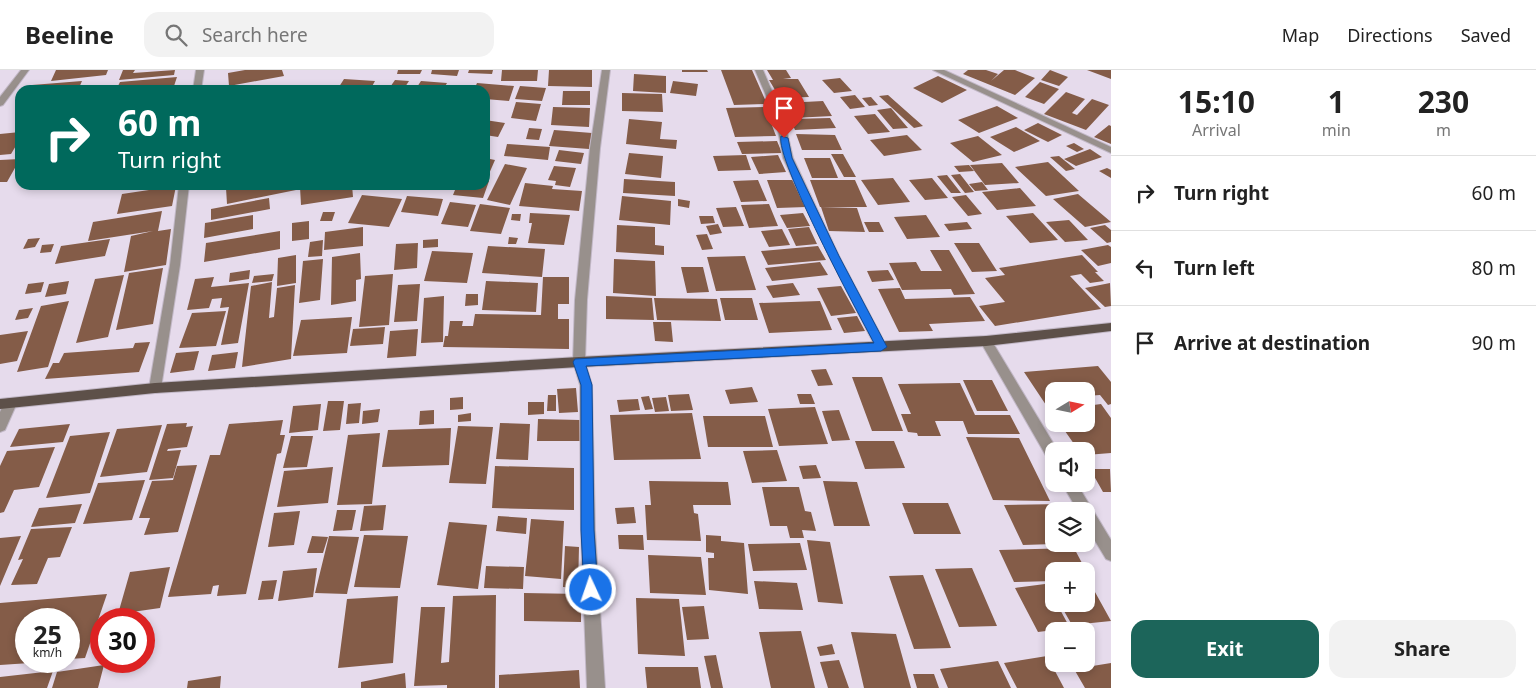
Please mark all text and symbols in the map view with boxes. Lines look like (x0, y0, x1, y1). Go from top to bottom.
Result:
search box (144, 12, 494, 57)
text: Beeline (25, 18, 114, 51)
icon: search (162, 21, 190, 49)
text: Search here (202, 22, 308, 48)
text: Map (1282, 23, 1319, 47)
text: Directions (1347, 23, 1433, 47)
text: Saved (1461, 23, 1511, 47)
text: 15:10 (1178, 81, 1255, 122)
text: 1 (1328, 81, 1345, 122)
text: 230 (1418, 81, 1469, 122)
pin (763, 87, 805, 138)
icon: arrive (770, 94, 798, 122)
text: 60 m (118, 99, 201, 146)
icon: right (35, 105, 100, 170)
text: Arrival (1192, 119, 1241, 141)
text: min (1322, 119, 1351, 141)
text: m (1436, 119, 1451, 141)
text: Turn right (118, 144, 221, 174)
icon: right (1131, 179, 1159, 207)
text: Turn right (1174, 180, 1269, 206)
text: 60 m (1472, 180, 1516, 206)
icon: left (1131, 254, 1159, 282)
text: Turn left (1174, 255, 1255, 281)
text: 80 m (1472, 255, 1516, 281)
icon: arrive (1131, 329, 1159, 357)
text: Arrive at destination (1174, 330, 1370, 356)
text: 90 m (1472, 330, 1516, 356)
north arrow (1045, 382, 1095, 432)
map controls (1045, 382, 1095, 672)
button: sound (1045, 442, 1095, 492)
button: layers (1045, 502, 1095, 552)
button: + (1045, 562, 1095, 612)
position arrow (564, 563, 616, 615)
speed limit sign: 30 (90, 608, 155, 673)
text: 25 (33, 617, 62, 651)
button: Exit (1131, 620, 1319, 678)
button: Share (1329, 620, 1516, 678)
button: − (1045, 622, 1095, 672)
text: km/h (33, 644, 62, 661)

